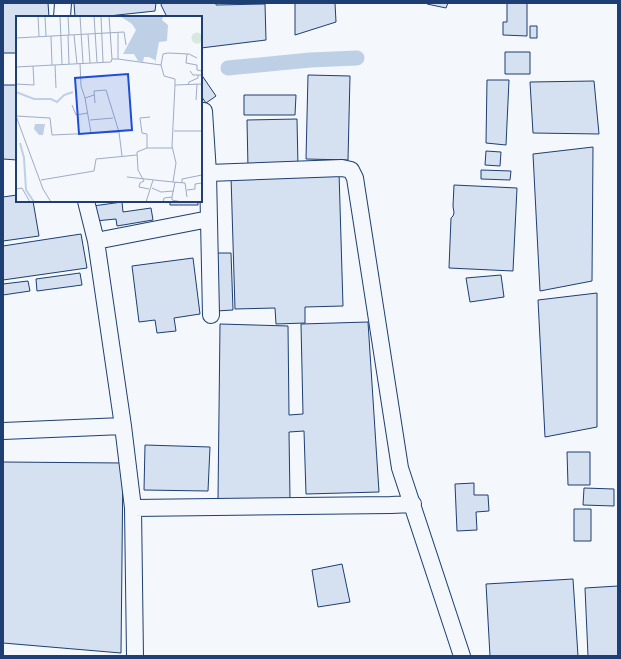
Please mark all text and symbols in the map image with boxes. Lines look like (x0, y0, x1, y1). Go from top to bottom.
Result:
inset map (16, 16, 202, 202)

